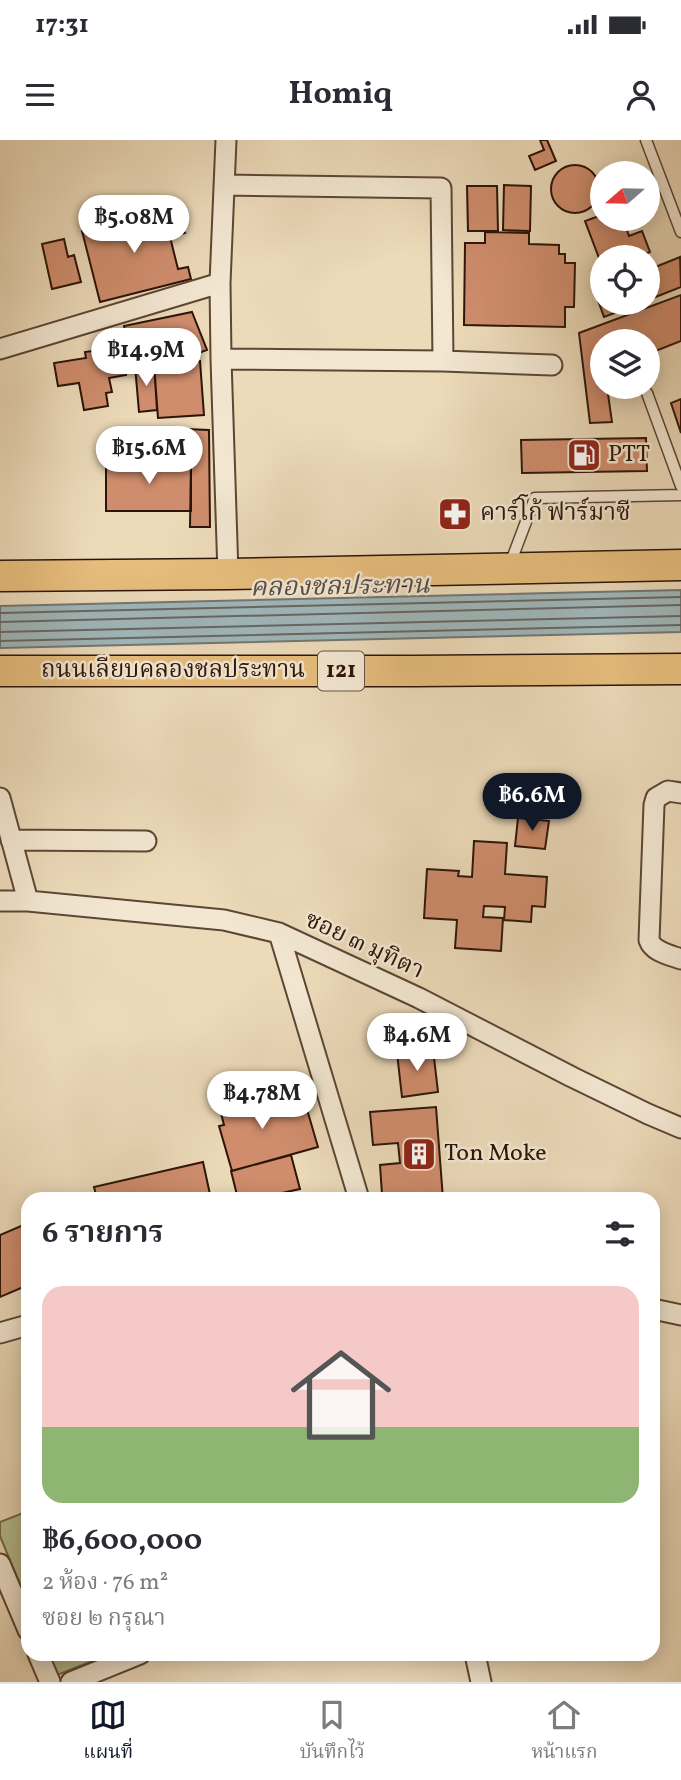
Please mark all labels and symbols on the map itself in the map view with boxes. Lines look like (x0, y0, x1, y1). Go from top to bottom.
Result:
north arrow (590, 161, 660, 231)
pin: ฿5.08M (77, 195, 191, 255)
pin: ฿14.9M (89, 328, 203, 388)
pin: ฿15.6M (92, 426, 206, 486)
fuel station icon: PTT (565, 436, 603, 474)
place label: PTT (608, 438, 650, 472)
place label: คาร์โก้ ฟาร์มาซี (480, 494, 631, 531)
pharmacy icon: คาร์โก้ ฟาร์มาซี (436, 495, 474, 533)
water label: คลองชลประทาน (250, 567, 431, 607)
road number: 121 (318, 652, 364, 691)
street label: ถนนเลียบคลองชลประทาน (41, 654, 305, 688)
pin: ฿6.6M (483, 774, 581, 833)
street label: ซอย ๓ มุทิตา (299, 904, 429, 988)
pin: ฿4.6M (368, 1014, 466, 1073)
pin: ฿4.78M (205, 1072, 319, 1131)
building icon: Ton Moke (400, 1135, 438, 1173)
place label: Ton Moke (444, 1137, 547, 1171)

